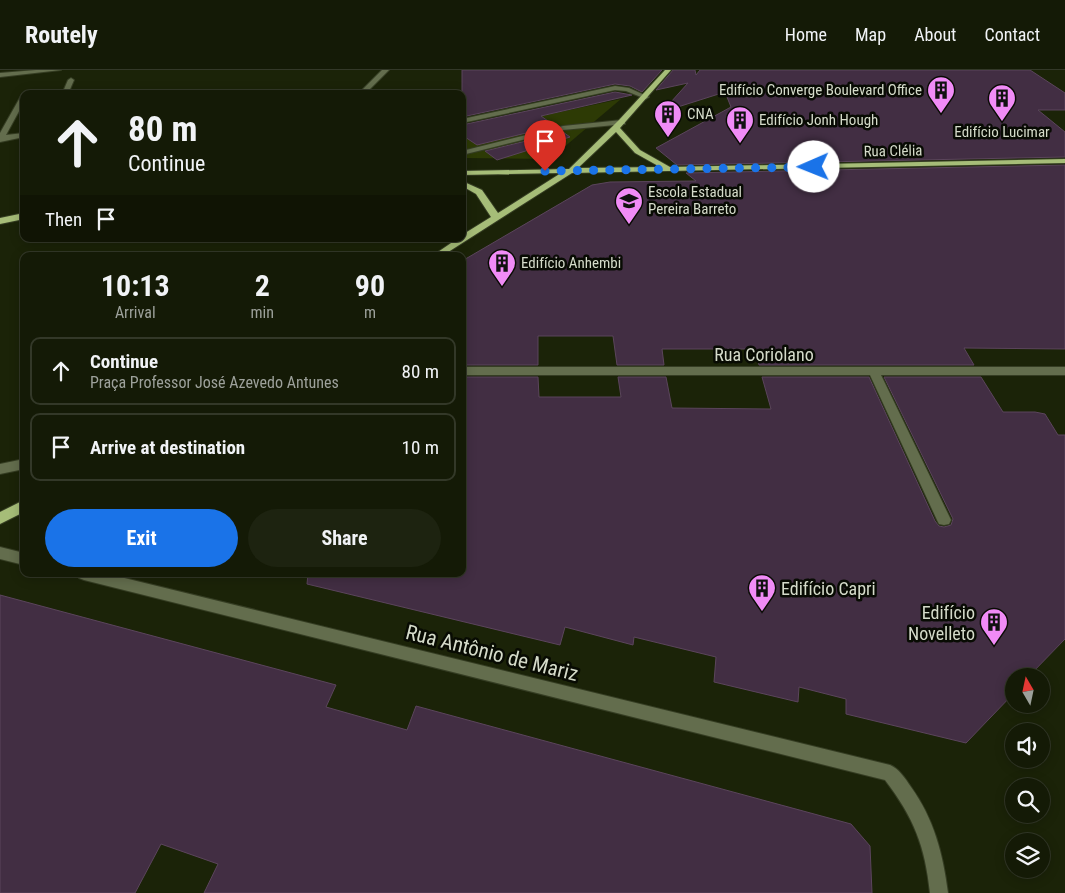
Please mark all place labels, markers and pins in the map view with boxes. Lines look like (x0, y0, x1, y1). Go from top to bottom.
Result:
building icon: Edifício Converge Boulevard Office (926, 75, 956, 114)
place label: Edifício Converge Boulevard Office (719, 81, 922, 99)
building icon: Edifício Lucimar (987, 83, 1017, 122)
building icon: CNA (653, 99, 683, 138)
place label: CNA (687, 105, 714, 123)
building icon: Edifício Jonh Hough (725, 105, 755, 144)
place label: Edifício Jonh Hough (759, 111, 878, 129)
pin (524, 120, 566, 171)
place label: Edifício Lucimar (954, 123, 1050, 141)
place label: Escola Estadual Pereira Barreto (648, 183, 742, 218)
school or university icon: Escola Estadual Pereira Barreto (614, 186, 644, 225)
building icon: Edifício Anhembi (487, 248, 517, 287)
place label: Edifício Anhembi (521, 254, 621, 272)
building icon: Edifício Capri (747, 573, 777, 612)
place label: Edifício Capri (781, 578, 876, 599)
place label: Edifício Novelleto (908, 602, 975, 644)
building icon: Edifício Novelleto (979, 607, 1009, 646)

